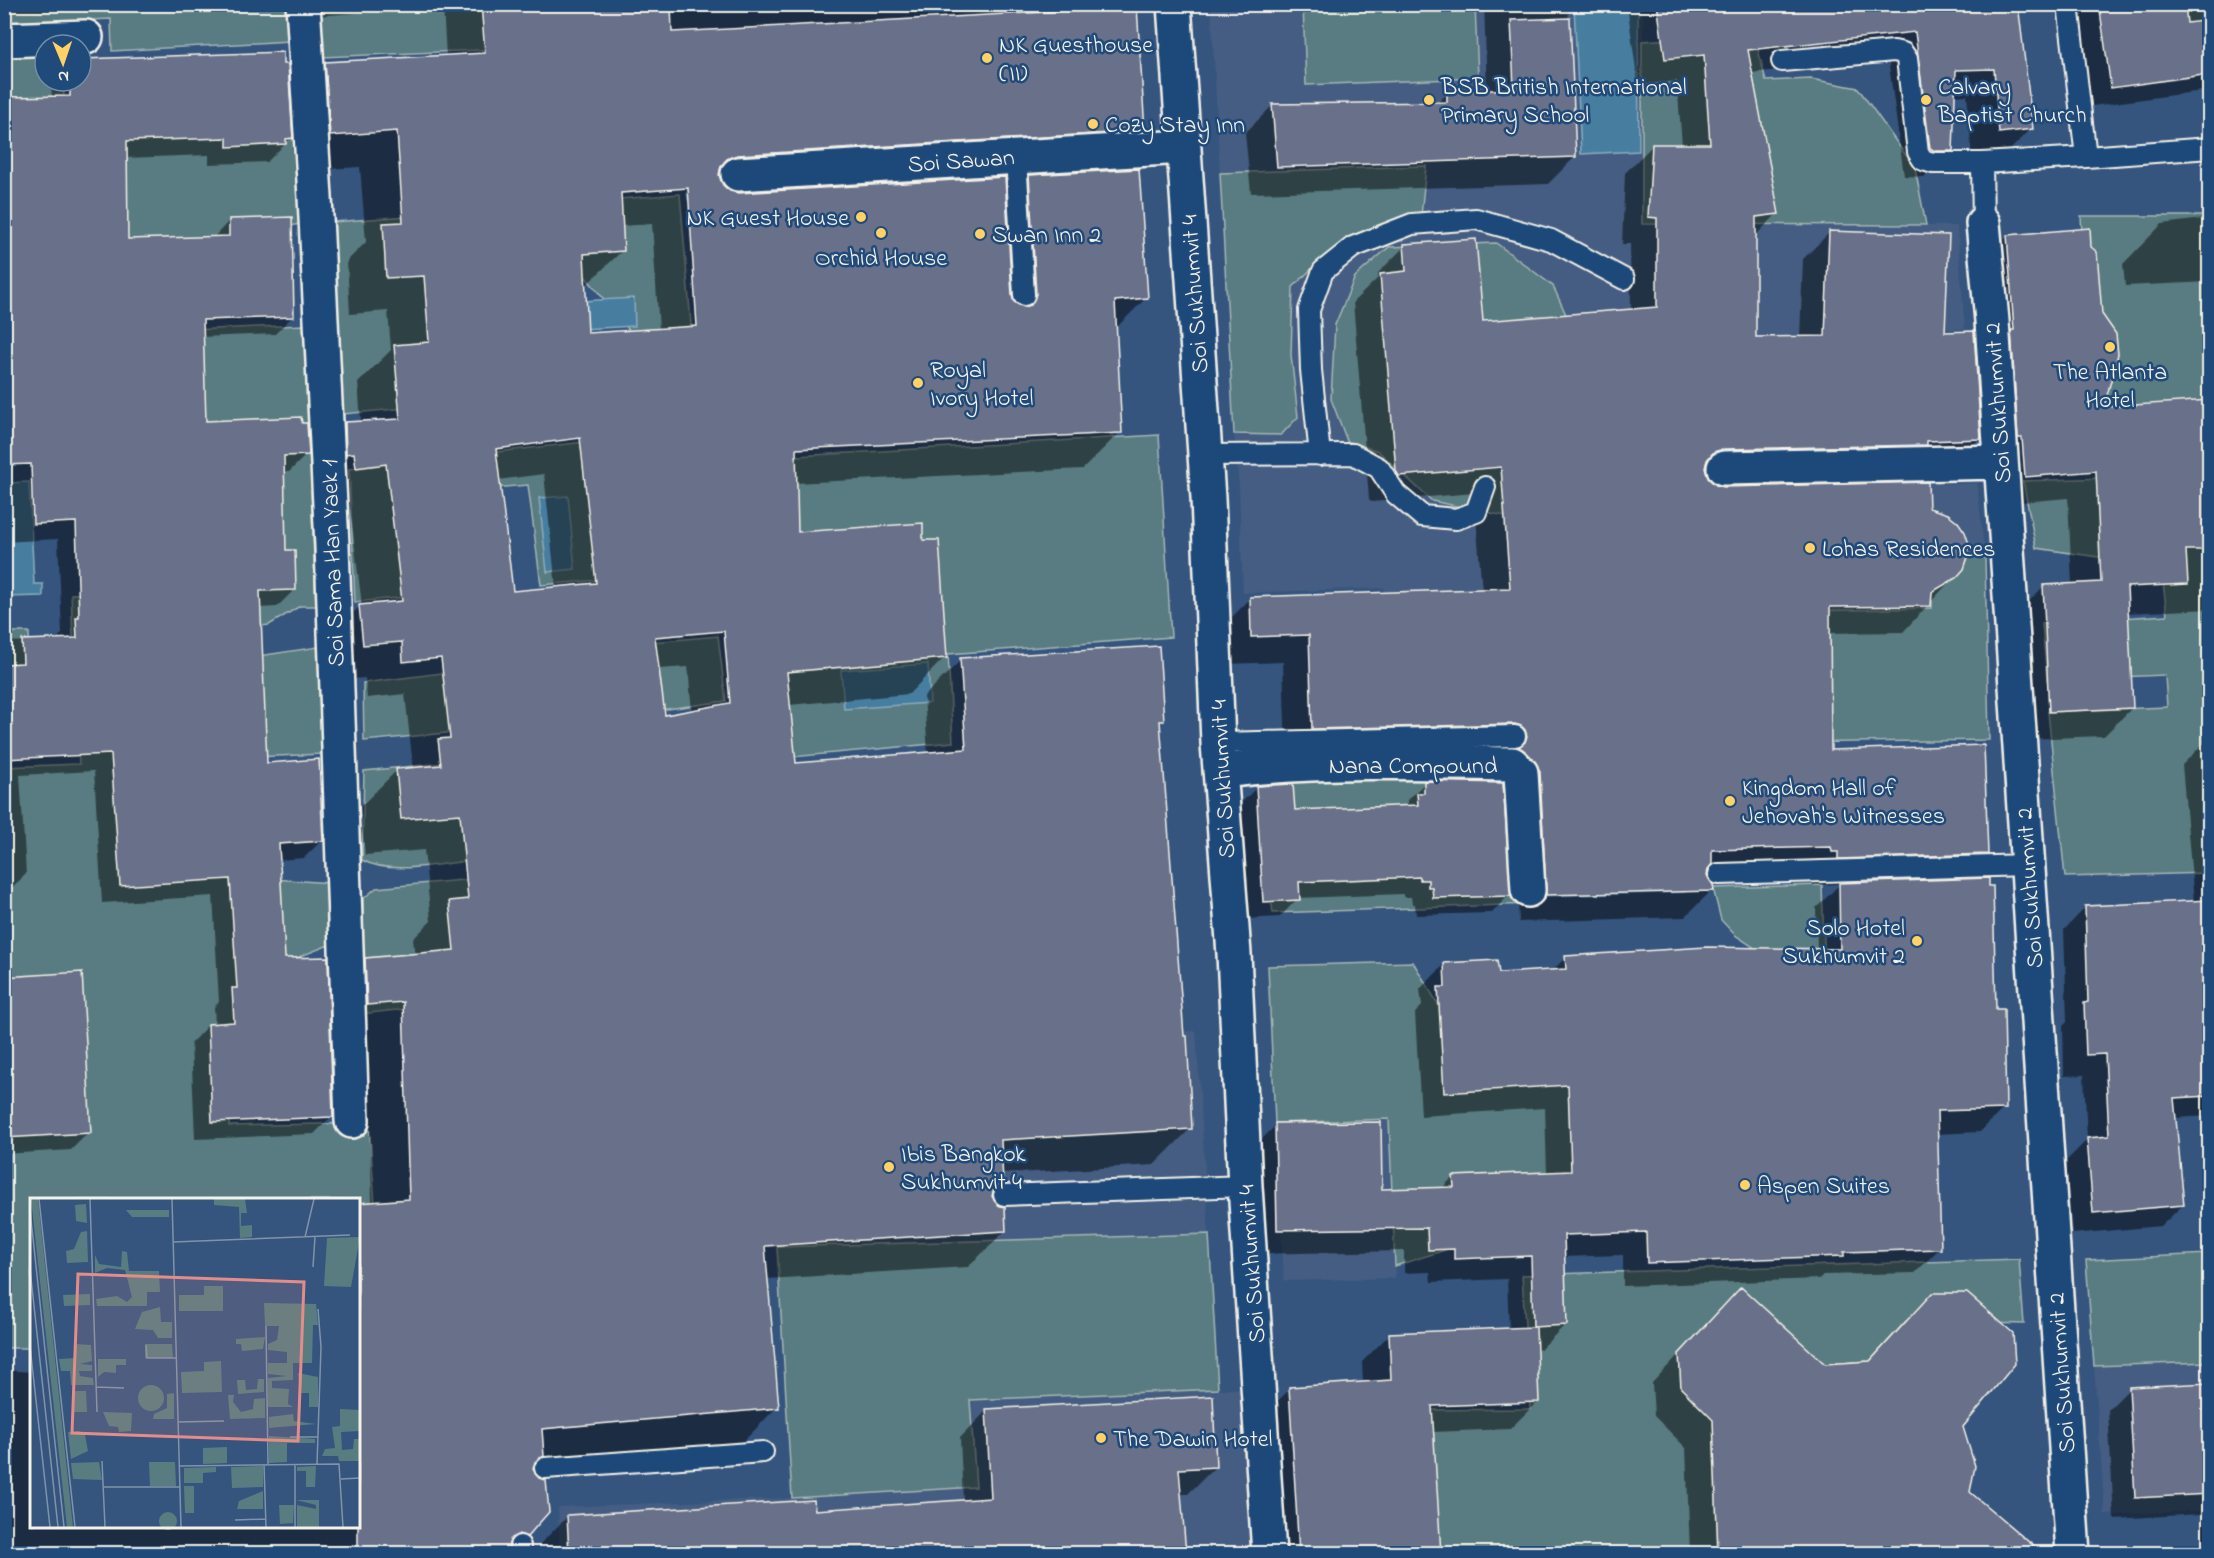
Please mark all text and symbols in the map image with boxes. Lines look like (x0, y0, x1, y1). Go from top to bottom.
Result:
place label: NK Guesthouse (II) (999, 29, 1153, 92)
north arrow (33, 33, 93, 93)
marker: NK Guesthouse (II) (980, 51, 994, 65)
text: N (57, 64, 69, 88)
place label: BSB British International Primary School (1440, 71, 1687, 135)
place label: Calvary Baptist Church (1937, 71, 2087, 134)
marker: BSB British International Primary School (1422, 93, 1436, 107)
marker: Calvary Baptist Church (1919, 93, 1933, 107)
place label: Cozy Stay Inn (1105, 109, 1245, 145)
marker: Cozy Stay Inn (1086, 117, 1100, 131)
street label: Soi Sawan (907, 141, 1016, 184)
place label: NK Guest House (686, 202, 849, 237)
marker: NK Guest House (854, 210, 868, 224)
street label: Soi Sukhumvit 4 (1173, 213, 1219, 374)
place label: Swan Inn 2 (992, 219, 1101, 254)
marker: Orchid House (874, 226, 888, 240)
marker: Swan Inn 2 (973, 227, 987, 241)
place label: Orchid House (815, 242, 947, 277)
street label: Soi Sukhumvit 2 (1976, 321, 2023, 484)
marker: The Atlanta Hotel (2103, 340, 2117, 354)
place label: Royal Ivory Hotel (930, 354, 1033, 418)
place label: The Atlanta Hotel (2053, 356, 2167, 419)
marker: Royal Ivory Hotel (911, 376, 925, 390)
street label: Soi Sama Han Yaek 1 (313, 458, 356, 667)
place label: Lohas Residences (1822, 533, 1995, 568)
marker: Lohas Residences (1803, 541, 1817, 555)
street label: Soi Sukhumvit 4 (1203, 698, 1246, 859)
street label: Nana Compound (1329, 750, 1498, 785)
place label: Kingdom Hall of Jehovah's Witnesses (1742, 772, 1945, 835)
marker: Kingdom Hall of Jehovah's Witnesses (1723, 794, 1737, 808)
street label: Soi Sukhumvit 2 (2008, 806, 2055, 969)
place label: Solo Hotel Sukhumvit 2 (1782, 912, 1905, 975)
marker: Solo Hotel Sukhumvit 2 (1910, 934, 1924, 948)
place label: Ibis Bangkok Sukhumvit 4 (901, 1138, 1026, 1201)
marker: Ibis Bangkok Sukhumvit 4 (882, 1160, 896, 1174)
place label: Aspen Suites (1757, 1170, 1890, 1205)
marker: Aspen Suites (1738, 1178, 1752, 1192)
street label: Soi Sukhumvit 4 (1230, 1183, 1276, 1344)
inset map (30, 1198, 360, 1528)
street label: Soi Sukhumvit 2 (2040, 1291, 2087, 1454)
place label: The Dawin Hotel (1113, 1423, 1273, 1458)
marker: The Dawin Hotel (1094, 1431, 1108, 1445)

